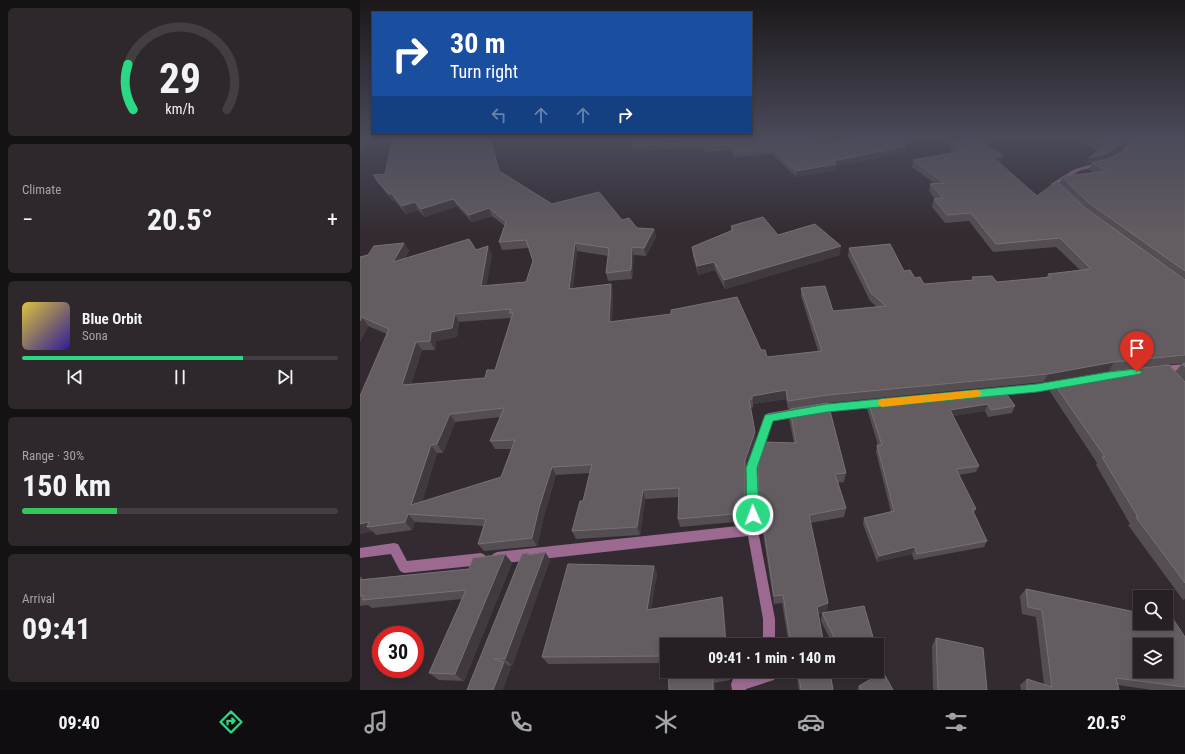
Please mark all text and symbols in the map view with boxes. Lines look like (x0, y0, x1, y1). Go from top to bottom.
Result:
text: 30 m (450, 27, 506, 60)
icon: right (384, 28, 436, 80)
text: 29 (159, 54, 201, 103)
text: Turn right (450, 61, 518, 82)
text: km/h (165, 101, 195, 117)
icon: left (488, 104, 510, 126)
icon: ahead (530, 104, 552, 126)
icon: ahead (572, 104, 594, 126)
icon: right (614, 104, 636, 126)
text: Climate (22, 182, 61, 197)
text: 20.5° (147, 202, 213, 237)
text: − (22, 207, 33, 232)
text: + (327, 207, 338, 232)
text: Blue Orbit (82, 310, 142, 328)
text: Sona (82, 328, 108, 343)
pin (1120, 331, 1154, 372)
icon: arrive (1126, 337, 1148, 359)
icon: previous (64, 366, 86, 388)
icon: pause (169, 366, 191, 388)
icon: next (274, 366, 296, 388)
text: Range · 30% (22, 448, 84, 463)
text: 150 km (22, 468, 111, 503)
position arrow (732, 494, 774, 536)
map controls (1133, 590, 1173, 678)
button: search (1133, 590, 1173, 630)
text: Arrival (22, 591, 55, 606)
text: 09:41 (22, 611, 91, 646)
speed limit sign: 30 (372, 626, 424, 678)
button: layers (1133, 638, 1173, 678)
text: 09:41 · 1 min · 140 m (708, 649, 836, 667)
icon: directions (217, 708, 245, 736)
icon: music (362, 708, 390, 736)
icon: phone (507, 708, 535, 736)
icon: climate (652, 708, 680, 736)
icon: car (797, 708, 825, 736)
icon: filters (942, 708, 970, 736)
text: 09:40 (59, 712, 100, 733)
text: 20.5° (1087, 712, 1126, 733)

